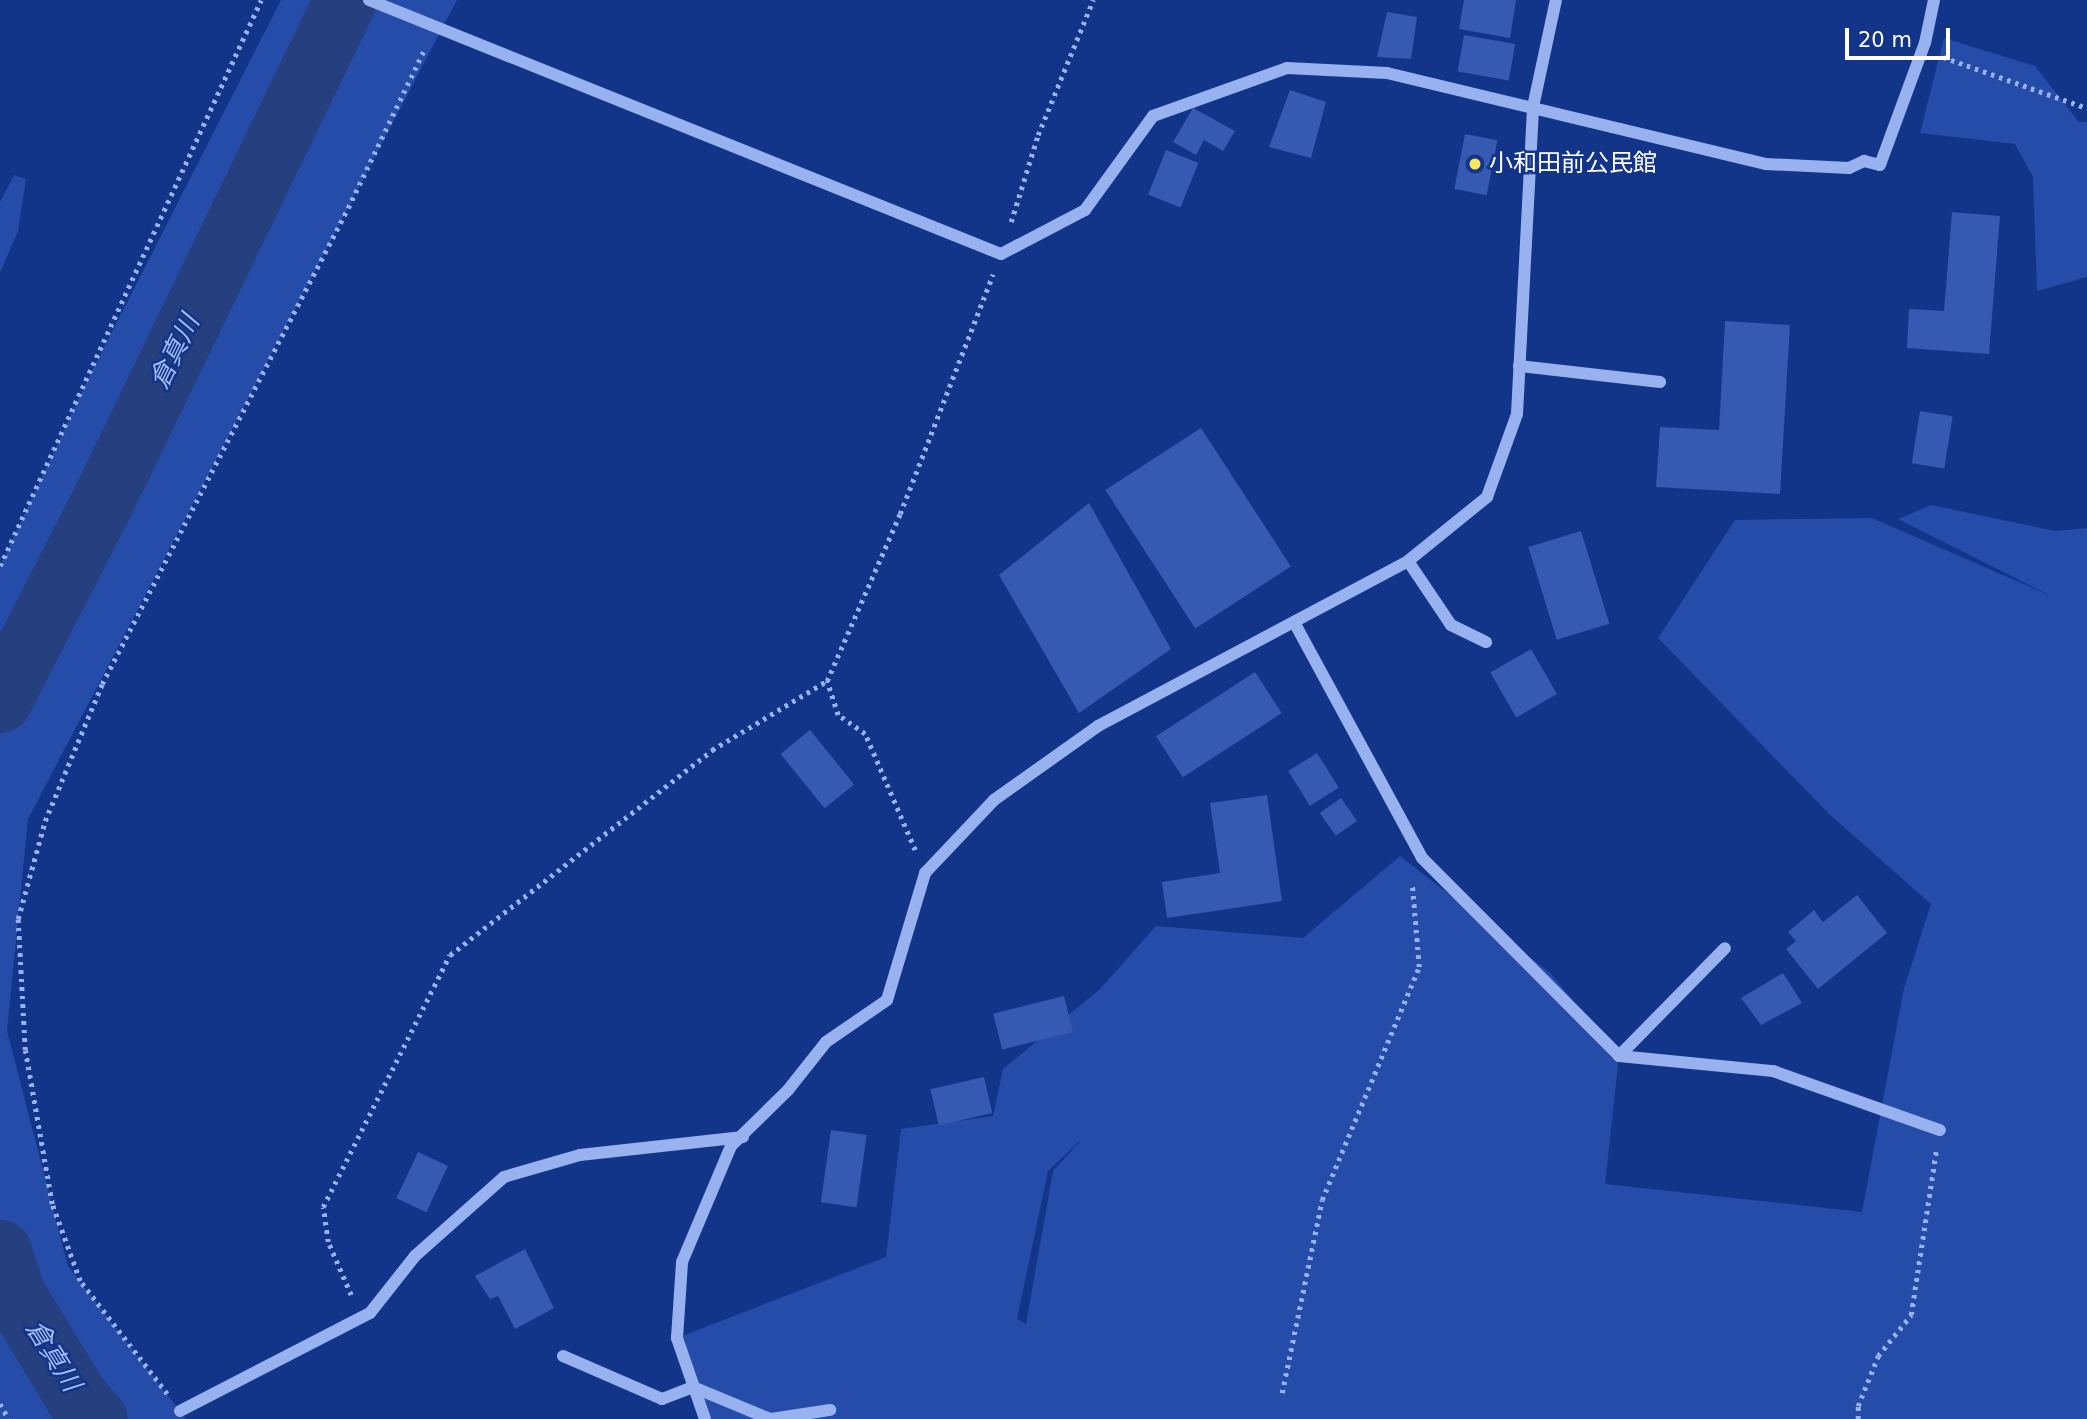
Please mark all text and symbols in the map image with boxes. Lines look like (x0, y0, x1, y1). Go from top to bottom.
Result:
scale bar (1849, 14, 1954, 58)
text: 20 m (1858, 28, 1912, 52)
place label: 小和田前公民館 (1489, 150, 1657, 178)
marker: 小和田前公民館 (1467, 156, 1483, 172)
water label: 倉真川 (144, 310, 206, 394)
water label: 倉真川 (19, 1315, 87, 1397)

